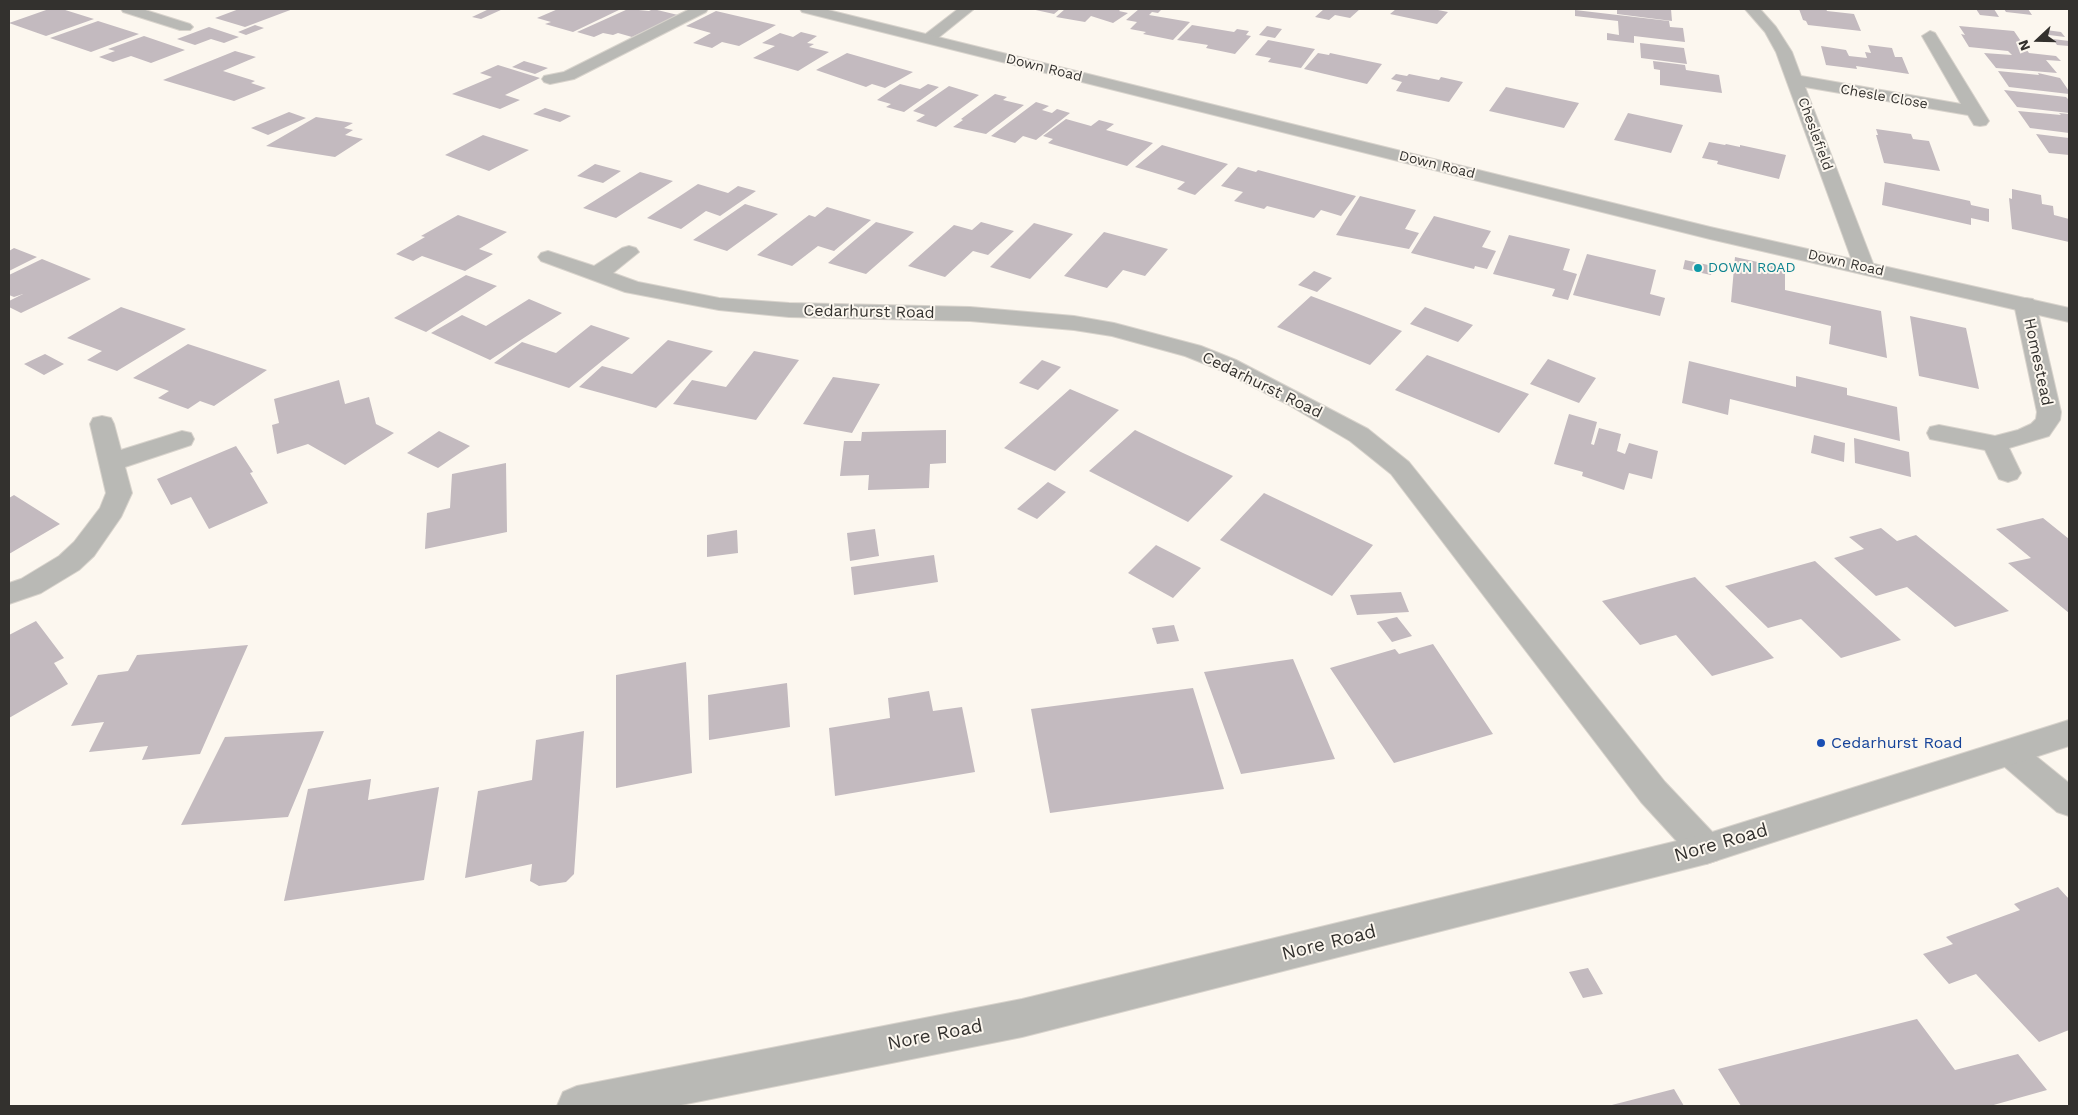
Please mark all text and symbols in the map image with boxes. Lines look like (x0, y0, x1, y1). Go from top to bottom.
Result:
north arrow (2013, 15, 2063, 65)
text: N (2015, 38, 2033, 53)
street label: Down Road (1004, 50, 1084, 86)
street label: Chesle Close (1839, 81, 1929, 113)
street label: Cheslefield (1794, 95, 1836, 173)
street label: Down Road (1397, 147, 1477, 183)
street label: Down Road (1806, 246, 1886, 280)
place label: DOWN ROAD (1708, 260, 1796, 276)
marker: DOWN ROAD (1692, 262, 1704, 274)
street label: Cedarhurst Road (803, 301, 935, 323)
street label: Homestead (2019, 316, 2057, 408)
street label: Cedarhurst Road (1199, 348, 1325, 422)
place label: Cedarhurst Road (1831, 733, 1962, 753)
marker: Cedarhurst Road (1815, 737, 1827, 749)
street label: Nore Road (1671, 819, 1771, 867)
street label: Nore Road (1279, 920, 1379, 966)
street label: Nore Road (885, 1015, 985, 1055)

